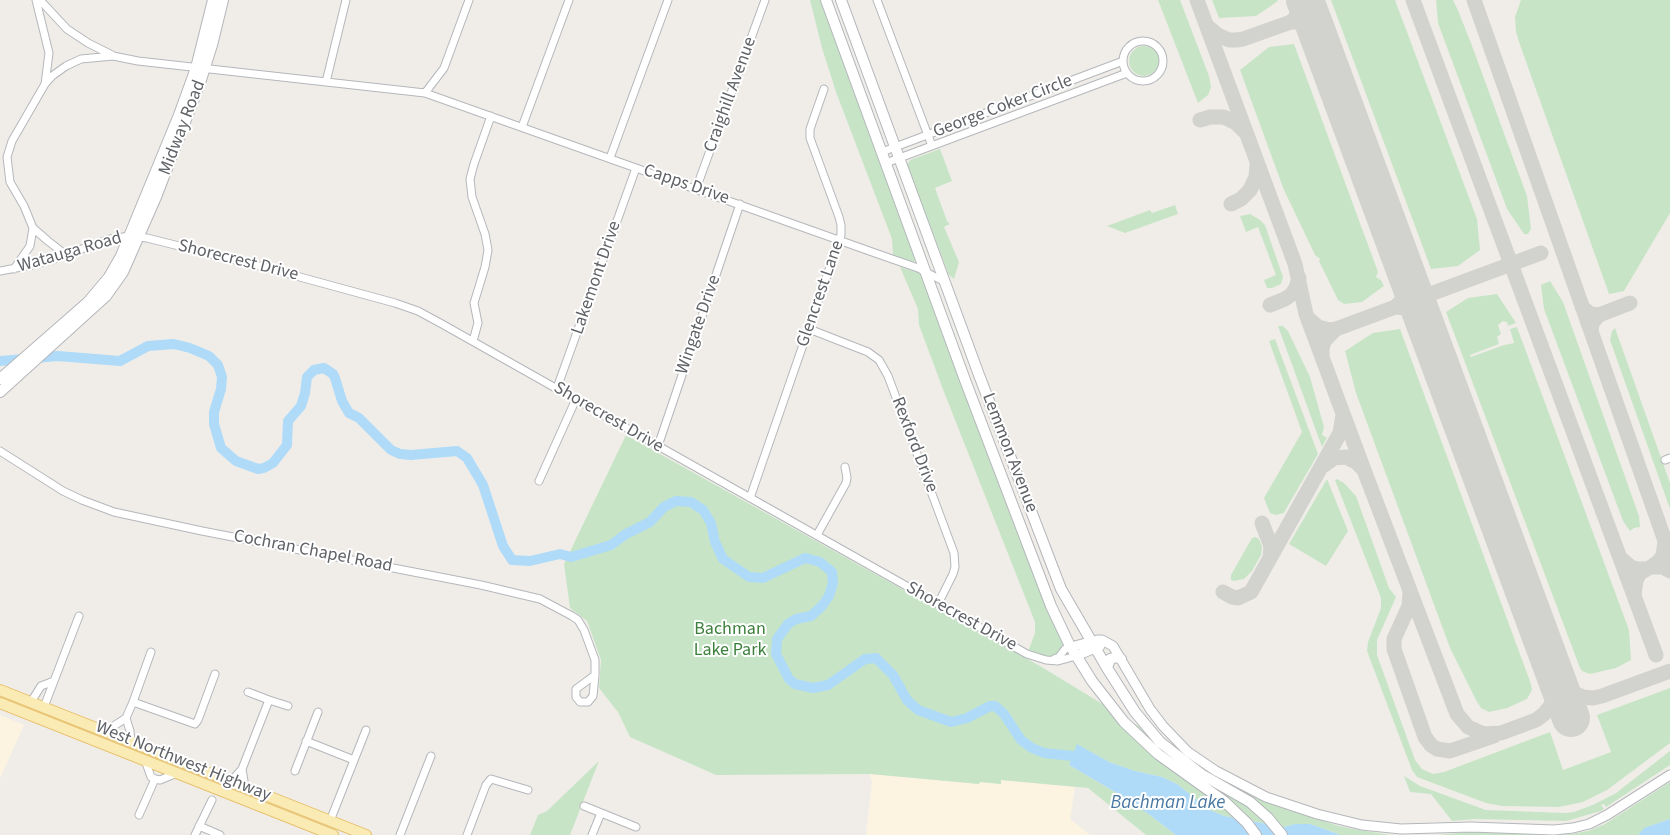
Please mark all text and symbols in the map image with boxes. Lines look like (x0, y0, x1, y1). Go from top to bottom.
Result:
street label: Craighill Avenue (700, 34, 762, 156)
street label: George Coker Circle (930, 71, 1076, 143)
street label: Midway Road (155, 77, 211, 179)
street label: Capps Drive (640, 160, 732, 210)
street label: Lakemont Drive (567, 218, 627, 338)
street label: Watauga Road (15, 228, 125, 278)
street label: Shorecrest Drive (176, 236, 300, 286)
street label: Glencrest Lane (793, 238, 849, 350)
street label: Wingate Drive (672, 273, 726, 377)
street label: Shorecrest Drive (549, 378, 667, 458)
street label: Lemmon Avenue (976, 390, 1042, 516)
street label: Rexford Drive (886, 394, 942, 496)
street label: Cochran Chapel Road (232, 526, 394, 578)
street label: Shorecrest Drive (902, 578, 1020, 656)
park label: Bachman Lake Park (694, 619, 766, 662)
street label: West Northwest Highway (92, 717, 274, 807)
water label: Bachman Lake (1111, 793, 1225, 815)

